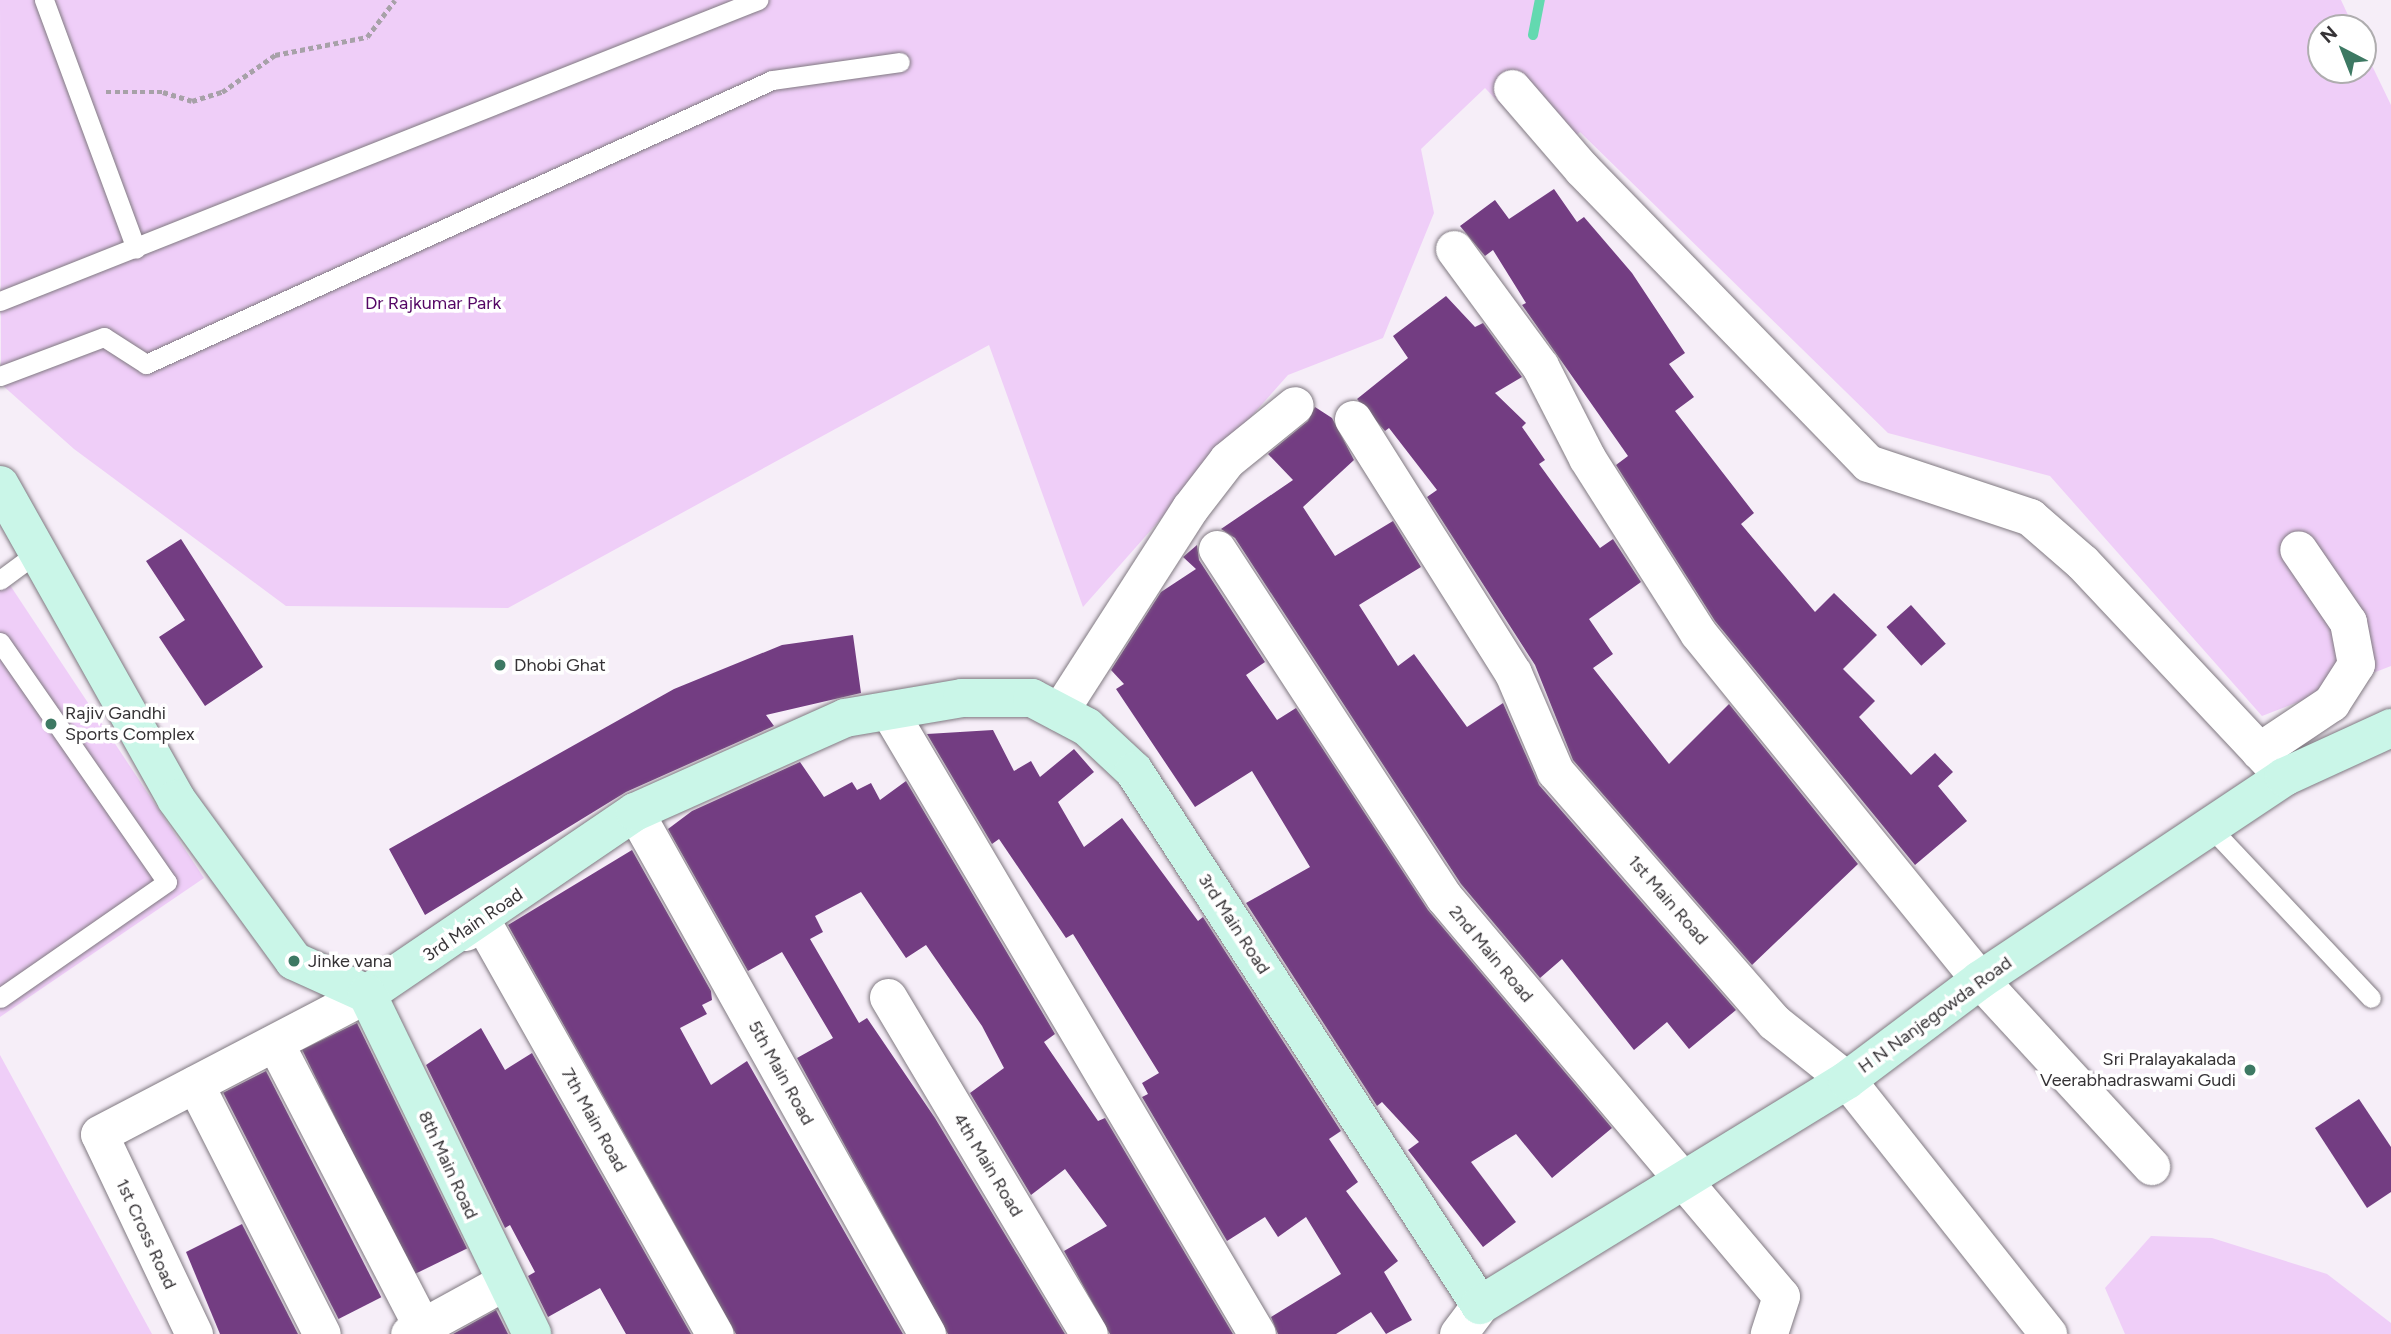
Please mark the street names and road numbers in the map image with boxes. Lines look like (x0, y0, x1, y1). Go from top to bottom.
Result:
street label: 1st Main Road (1623, 851, 1713, 949)
street label: 3rd Main Road (1194, 870, 1274, 978)
street label: 3rd Main Road (419, 884, 527, 966)
street label: 2nd Main Road (1444, 901, 1538, 1007)
street label: H N Nanjegowda Road (1854, 952, 2016, 1078)
street label: 5th Main Road (743, 1017, 819, 1129)
street label: 7th Main Road (557, 1064, 631, 1176)
street label: 8th Main Road (414, 1107, 482, 1223)
street label: 4th Main Road (949, 1109, 1027, 1221)
street label: 1st Cross Road (111, 1175, 181, 1293)

